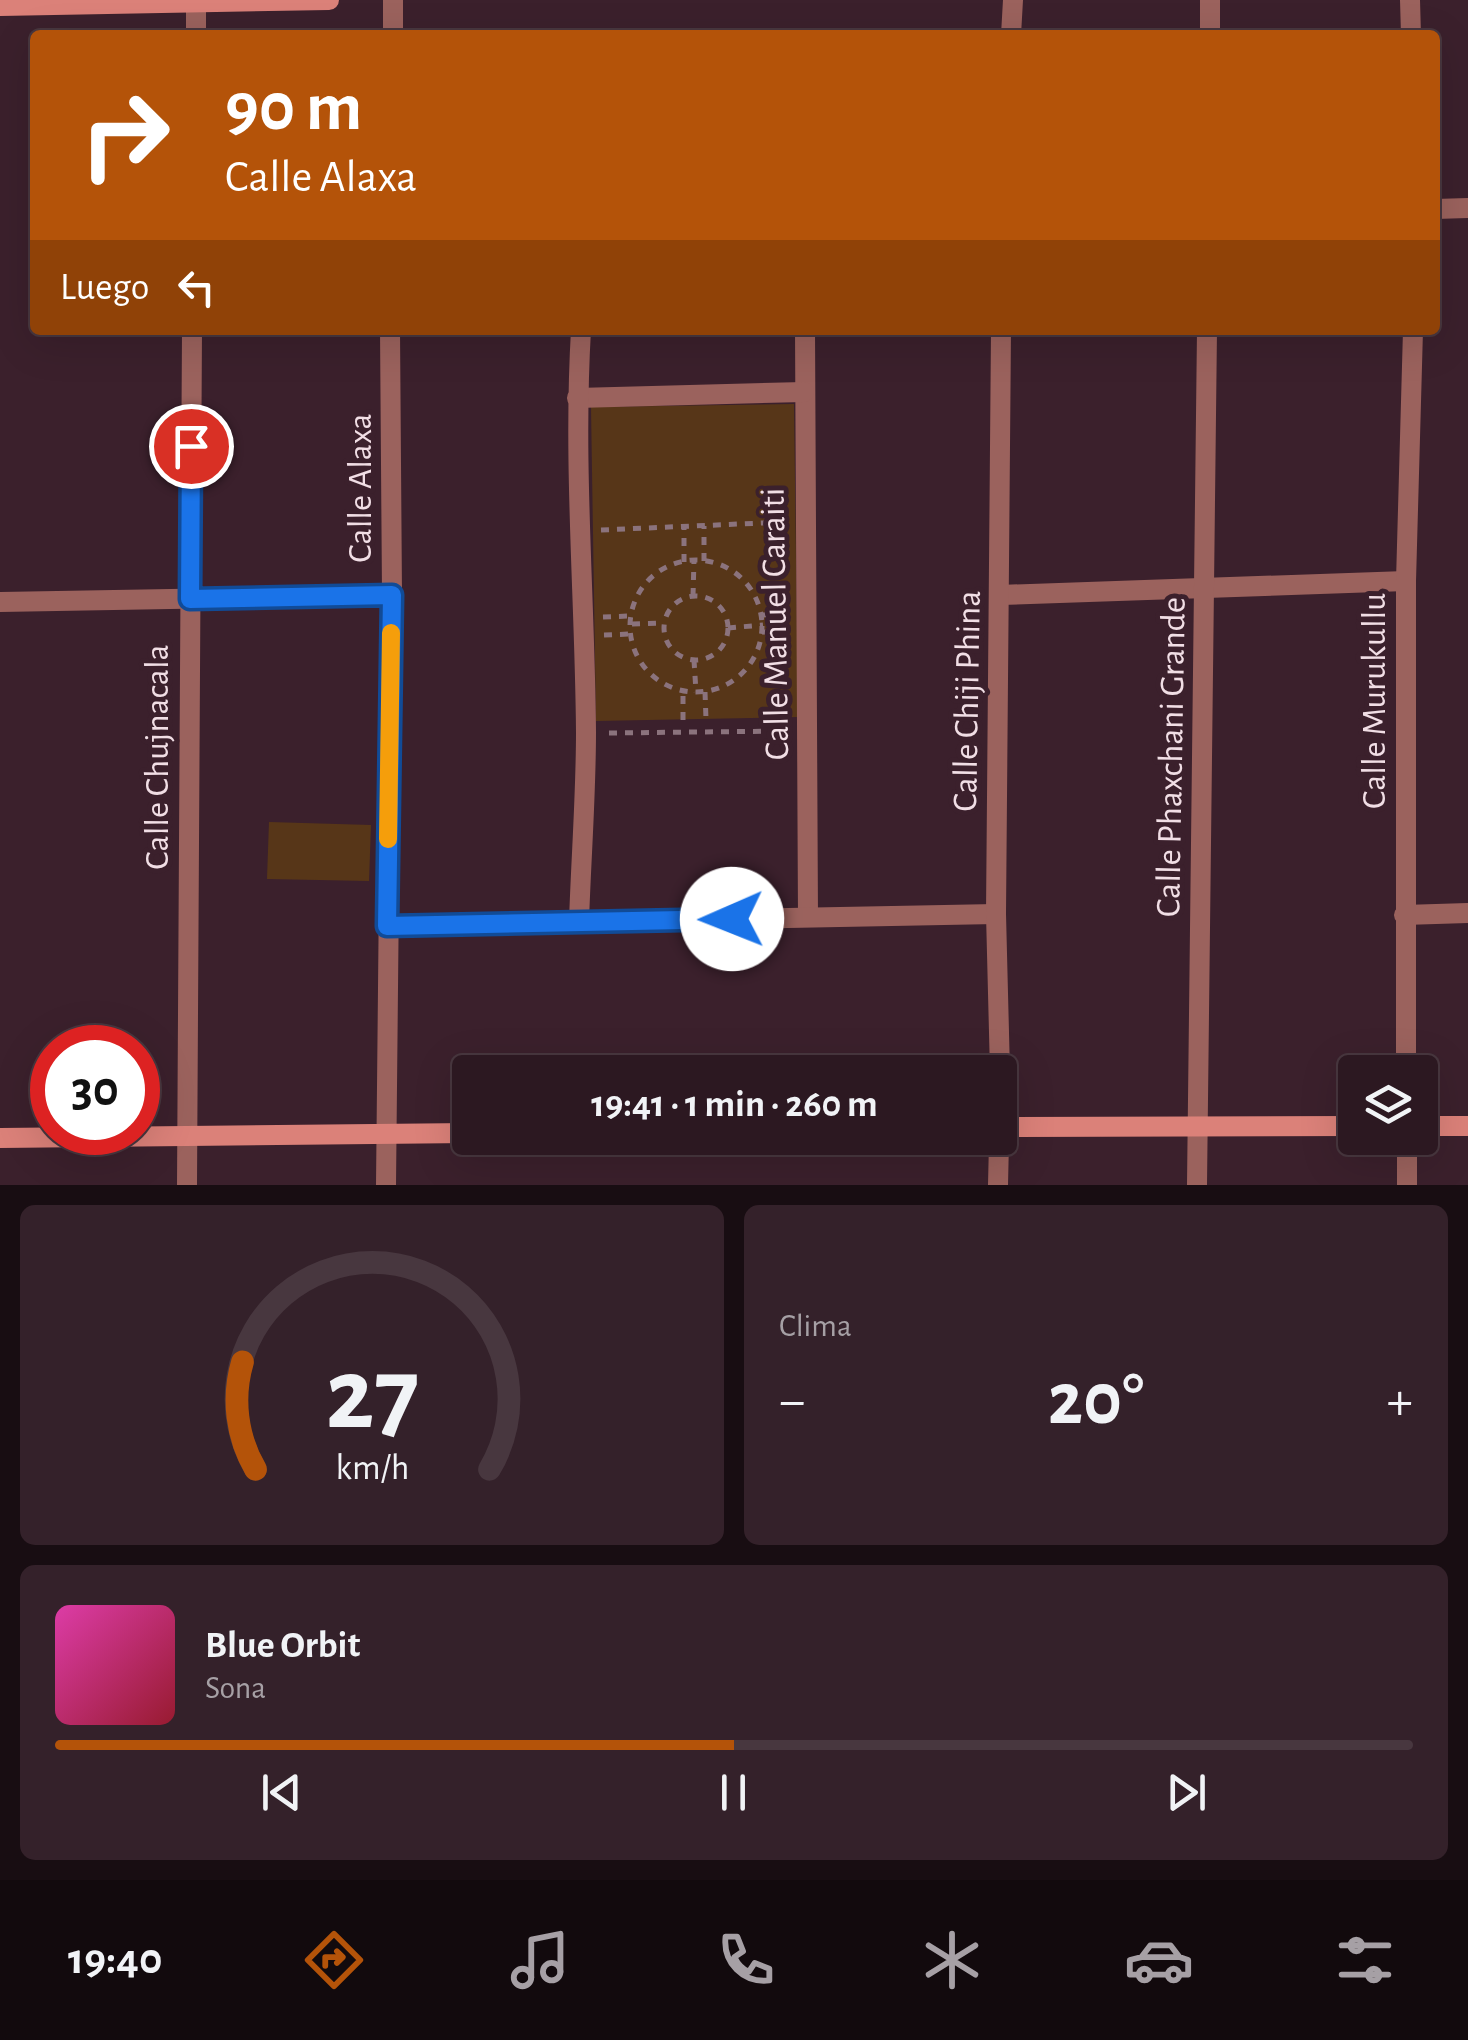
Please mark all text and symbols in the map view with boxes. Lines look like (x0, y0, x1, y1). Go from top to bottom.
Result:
icon: right (60, 70, 190, 200)
text: 90 m (225, 73, 362, 143)
text: Calle Alaxa (225, 155, 417, 200)
icon: left (169, 260, 224, 315)
text: Luego (60, 269, 149, 307)
pin (149, 404, 234, 489)
street label: Calle Alaxa (343, 413, 378, 563)
icon: arrive (164, 419, 219, 474)
street label: Calle Manuel Caraiti (756, 488, 795, 760)
street label: Calle Chiji Phina (948, 590, 987, 812)
street label: Calle Murukullu (1357, 593, 1392, 809)
street label: Calle Phaxchani Grande (1151, 597, 1192, 917)
street label: Calle Chujnacala (140, 644, 175, 870)
position arrow (680, 867, 784, 971)
speed limit sign: 30 (30, 1025, 160, 1155)
map controls (1338, 1055, 1438, 1155)
button: layers (1338, 1055, 1438, 1155)
text: 19:41 · 1 min · 260 m (591, 1086, 878, 1124)
text: Clima (779, 1310, 852, 1342)
text: 27 (325, 1344, 419, 1448)
text: 20° (1048, 1363, 1144, 1438)
text: − (779, 1374, 805, 1429)
text: + (1387, 1374, 1413, 1429)
text: km/h (335, 1450, 409, 1486)
text: Blue Orbit (205, 1627, 360, 1665)
text: Sona (205, 1672, 266, 1704)
icon: previous (254, 1765, 309, 1820)
icon: pause (706, 1765, 761, 1820)
icon: next (1159, 1765, 1214, 1820)
icon: directions (299, 1925, 369, 1995)
icon: music (505, 1925, 575, 1995)
icon: phone (711, 1925, 781, 1995)
icon: climate (917, 1925, 987, 1995)
icon: car (1124, 1925, 1194, 1995)
icon: filters (1330, 1925, 1400, 1995)
text: 19:40 (68, 1937, 162, 1982)

